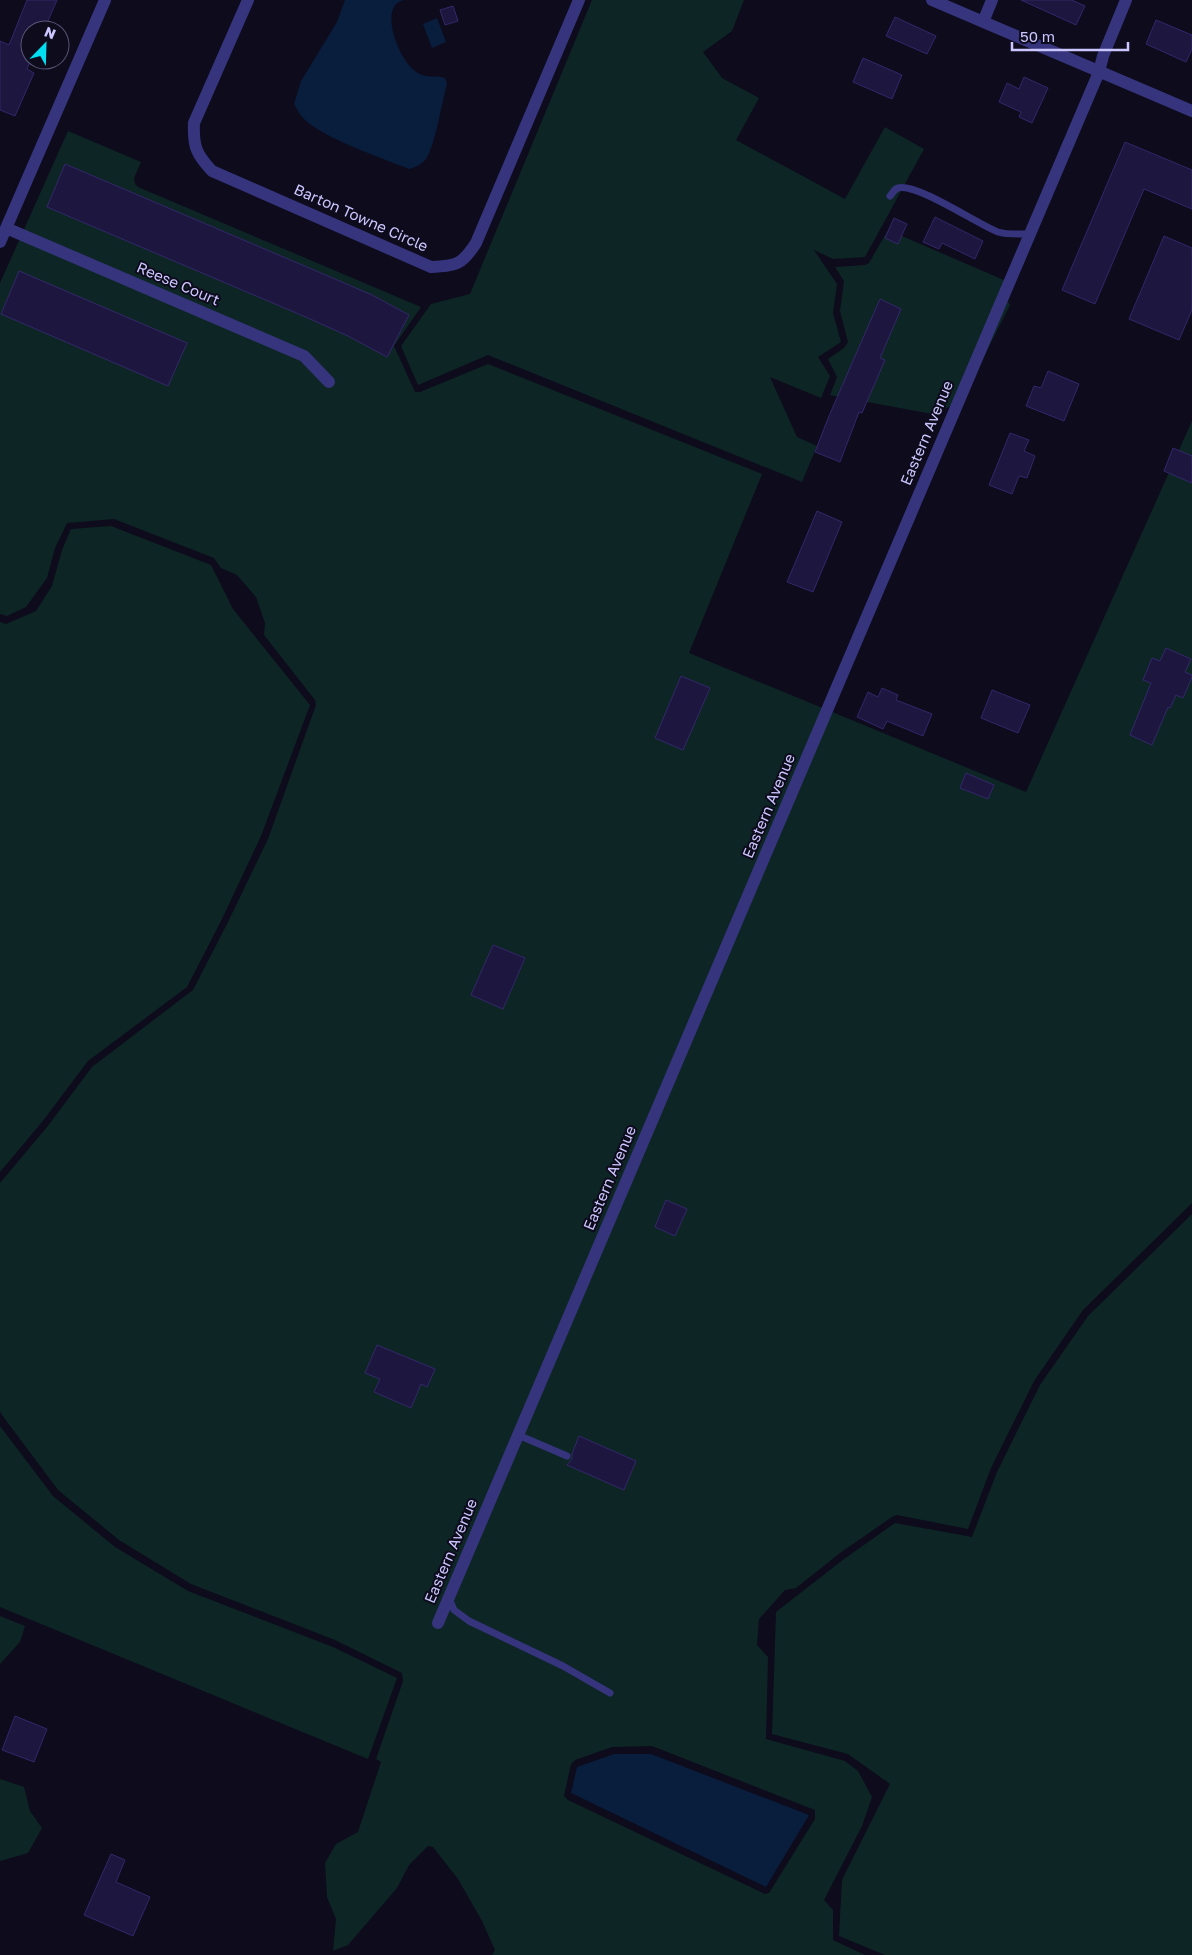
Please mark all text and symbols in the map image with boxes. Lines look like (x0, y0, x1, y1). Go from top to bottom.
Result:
north arrow (20, 20, 70, 70)
scale bar (1012, 20, 1128, 52)
text: N (42, 23, 58, 42)
text: 50 m (1020, 27, 1055, 45)
street label: Barton Towne Circle (292, 179, 431, 255)
street label: Reese Court (134, 258, 223, 309)
street label: Eastern Avenue (896, 377, 956, 488)
street label: Eastern Avenue (738, 750, 798, 861)
street label: Eastern Avenue (579, 1122, 639, 1233)
street label: Eastern Avenue (420, 1495, 480, 1606)

